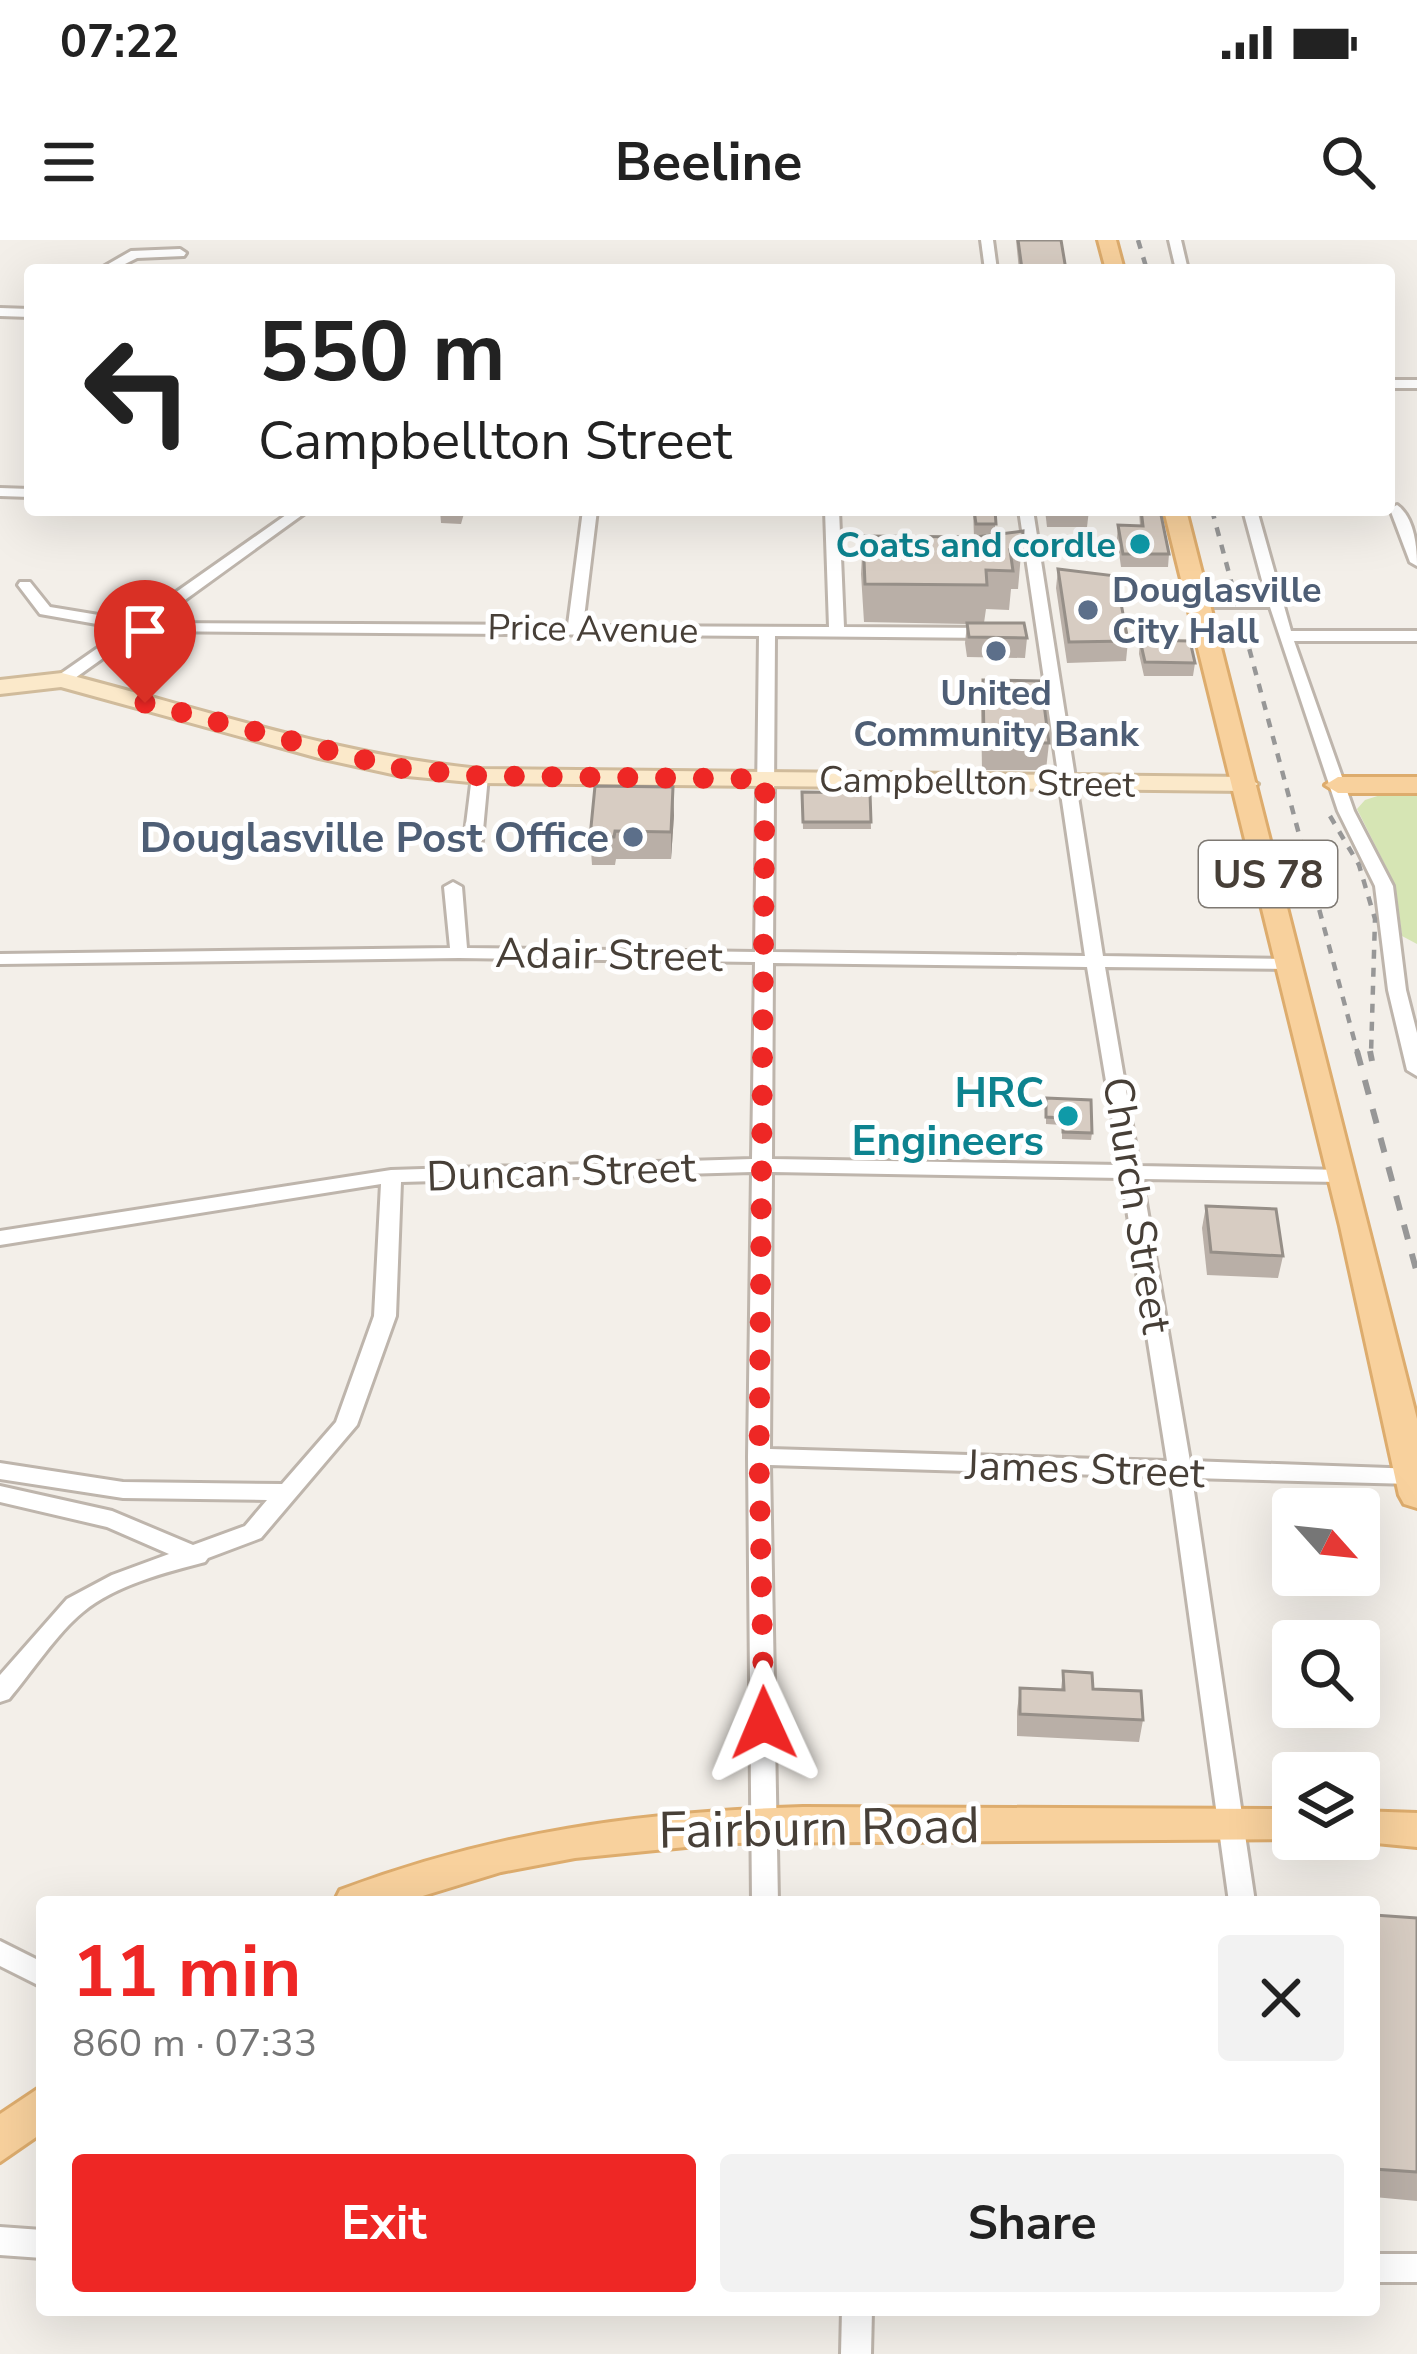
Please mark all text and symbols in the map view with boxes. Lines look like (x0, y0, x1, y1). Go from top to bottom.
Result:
text: 07:22 (60, 12, 179, 73)
text: Beeline (615, 125, 802, 199)
icon: menu (36, 129, 102, 195)
icon: search (1315, 129, 1381, 195)
text: 550 m (258, 295, 506, 410)
icon: left (60, 312, 216, 468)
text: Campbellton Street (258, 404, 732, 478)
place label: Coats and cordle (836, 521, 1116, 570)
marker: Coats and cordle (1127, 531, 1153, 557)
place label: Douglasville City Hall (1112, 566, 1322, 656)
pin (94, 580, 196, 703)
marker: Douglasville City Hall (1075, 597, 1101, 623)
icon: arrive (112, 598, 178, 664)
street label: Price Avenue (487, 603, 699, 656)
marker: United Community Bank (983, 638, 1009, 664)
place label: United Community Bank (853, 669, 1140, 759)
street label: Campbellton Street (819, 755, 1136, 810)
place label: Douglasville Post Office (140, 810, 609, 867)
marker: Douglasville Post Office (620, 824, 646, 850)
road number: US 78 (1199, 841, 1337, 907)
street label: Adair Street (495, 925, 723, 986)
place label: HRC Engineers (851, 1065, 1044, 1170)
street label: Church Street (1088, 1073, 1185, 1338)
marker: HRC Engineers (1055, 1103, 1081, 1129)
street label: Duncan Street (425, 1139, 697, 1206)
street label: James Street (963, 1437, 1206, 1502)
north arrow (1272, 1488, 1380, 1596)
map controls (1272, 1488, 1380, 1860)
button: search (1272, 1620, 1380, 1728)
position arrow (701, 1660, 827, 1786)
button: layers (1272, 1752, 1380, 1860)
street label: Fairburn Road (658, 1790, 980, 1866)
text: 11 min (72, 1923, 301, 2021)
button: close (1218, 1935, 1344, 2061)
text: 860 m · 07:33 (72, 2017, 317, 2070)
button: Exit (72, 2154, 696, 2292)
button: Share (720, 2154, 1344, 2292)

